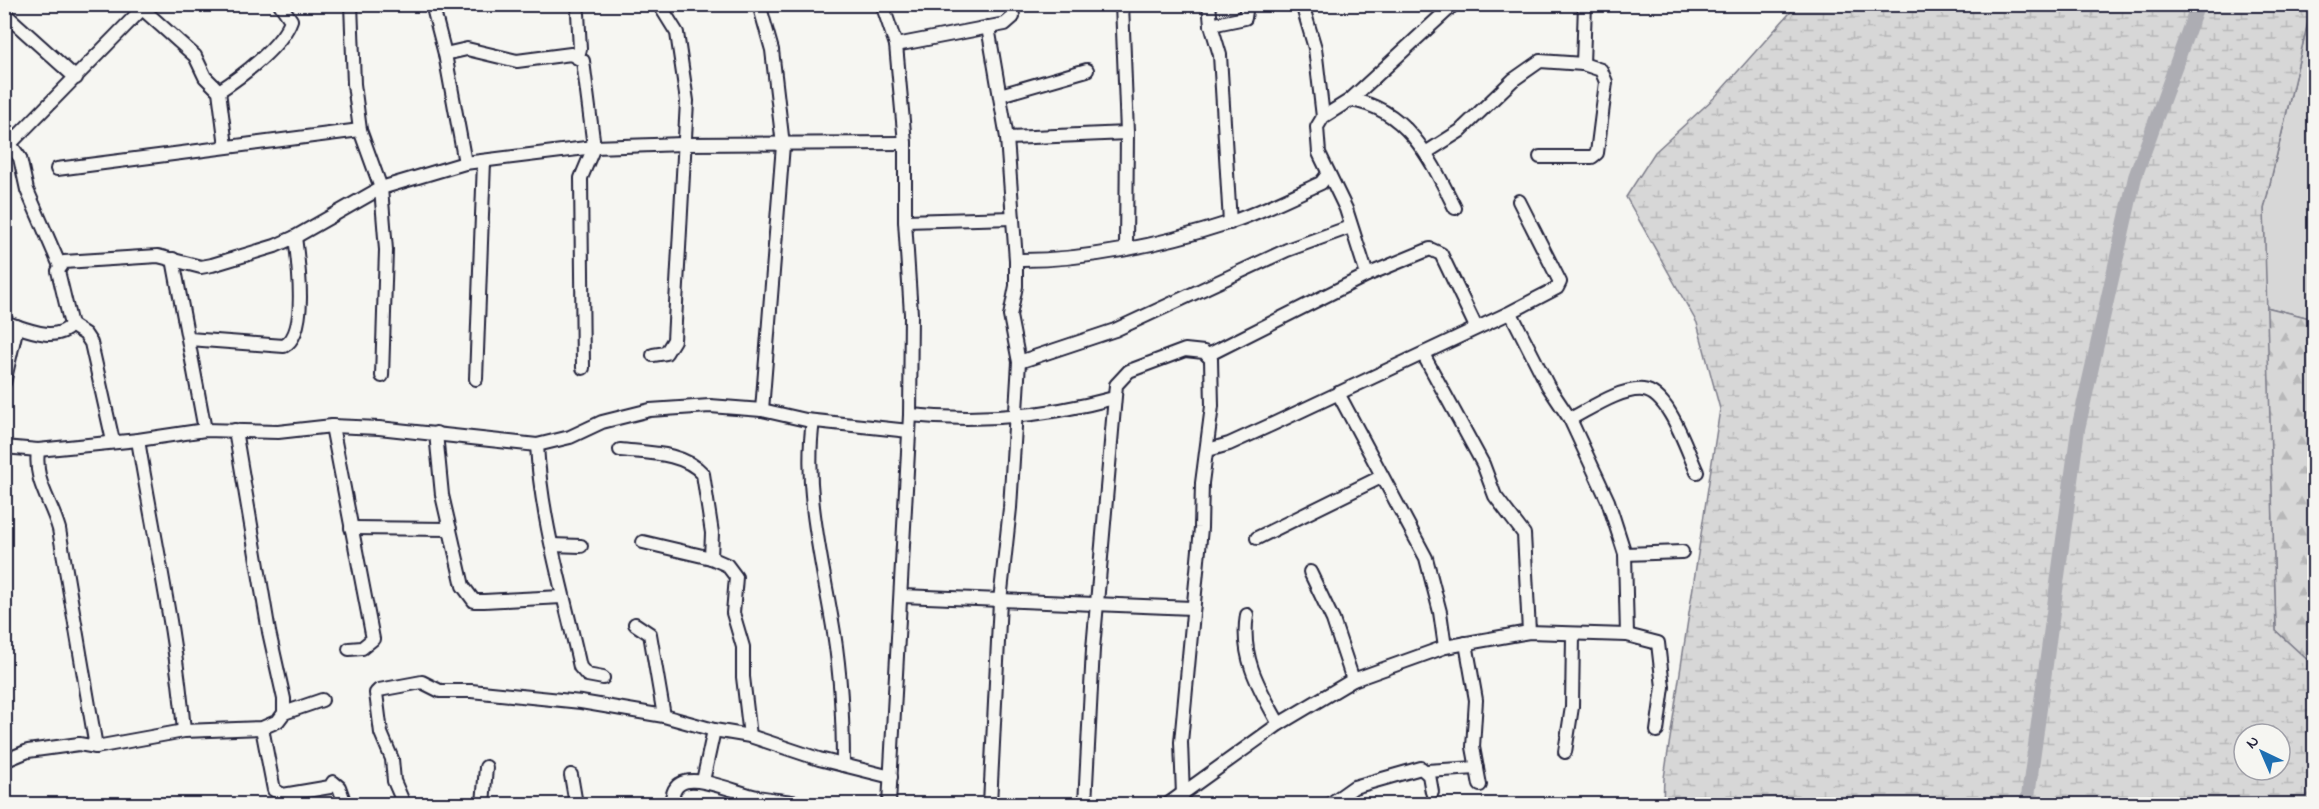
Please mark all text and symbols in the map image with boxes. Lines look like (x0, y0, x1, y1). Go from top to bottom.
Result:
north arrow (2232, 722, 2292, 782)
text: N (2241, 730, 2265, 755)

